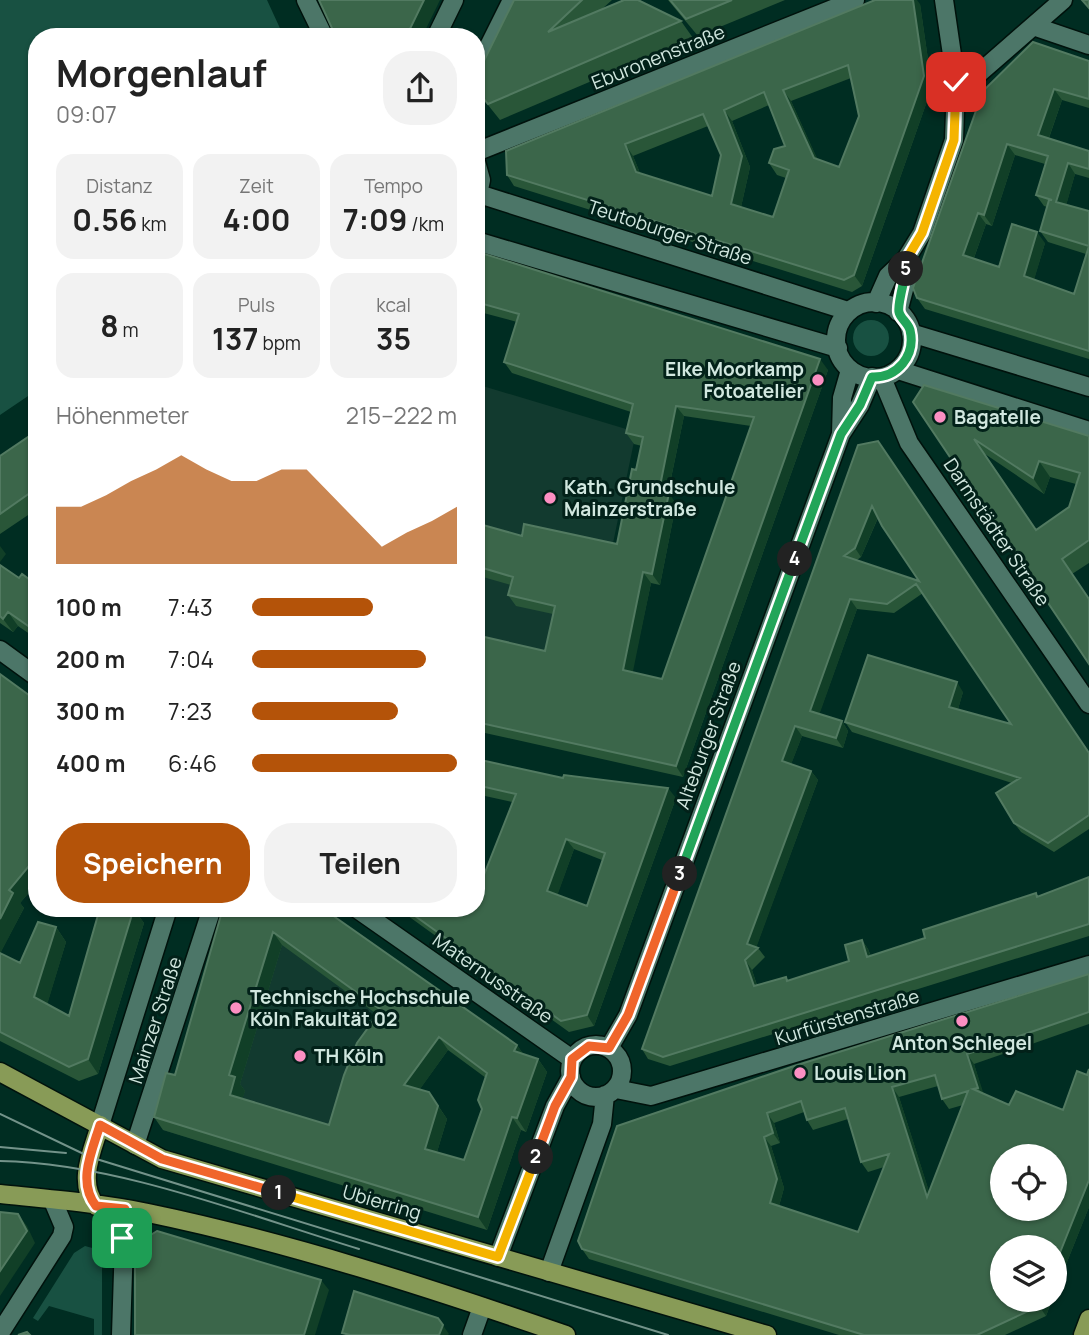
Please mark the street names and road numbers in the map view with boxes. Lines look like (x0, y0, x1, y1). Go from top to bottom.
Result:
street label: Eburonenstraße (587, 18, 729, 96)
street label: Teutoburger Straße (584, 193, 756, 271)
street label: Darmstädter Straße (938, 453, 1056, 611)
street label: Alteburger Straße (669, 657, 747, 813)
street label: Maternusstraße (428, 927, 558, 1029)
street label: Mainzer Straße (122, 953, 188, 1087)
street label: Kurfürstenstraße (772, 983, 922, 1051)
street label: Ubierring (340, 1178, 424, 1226)

